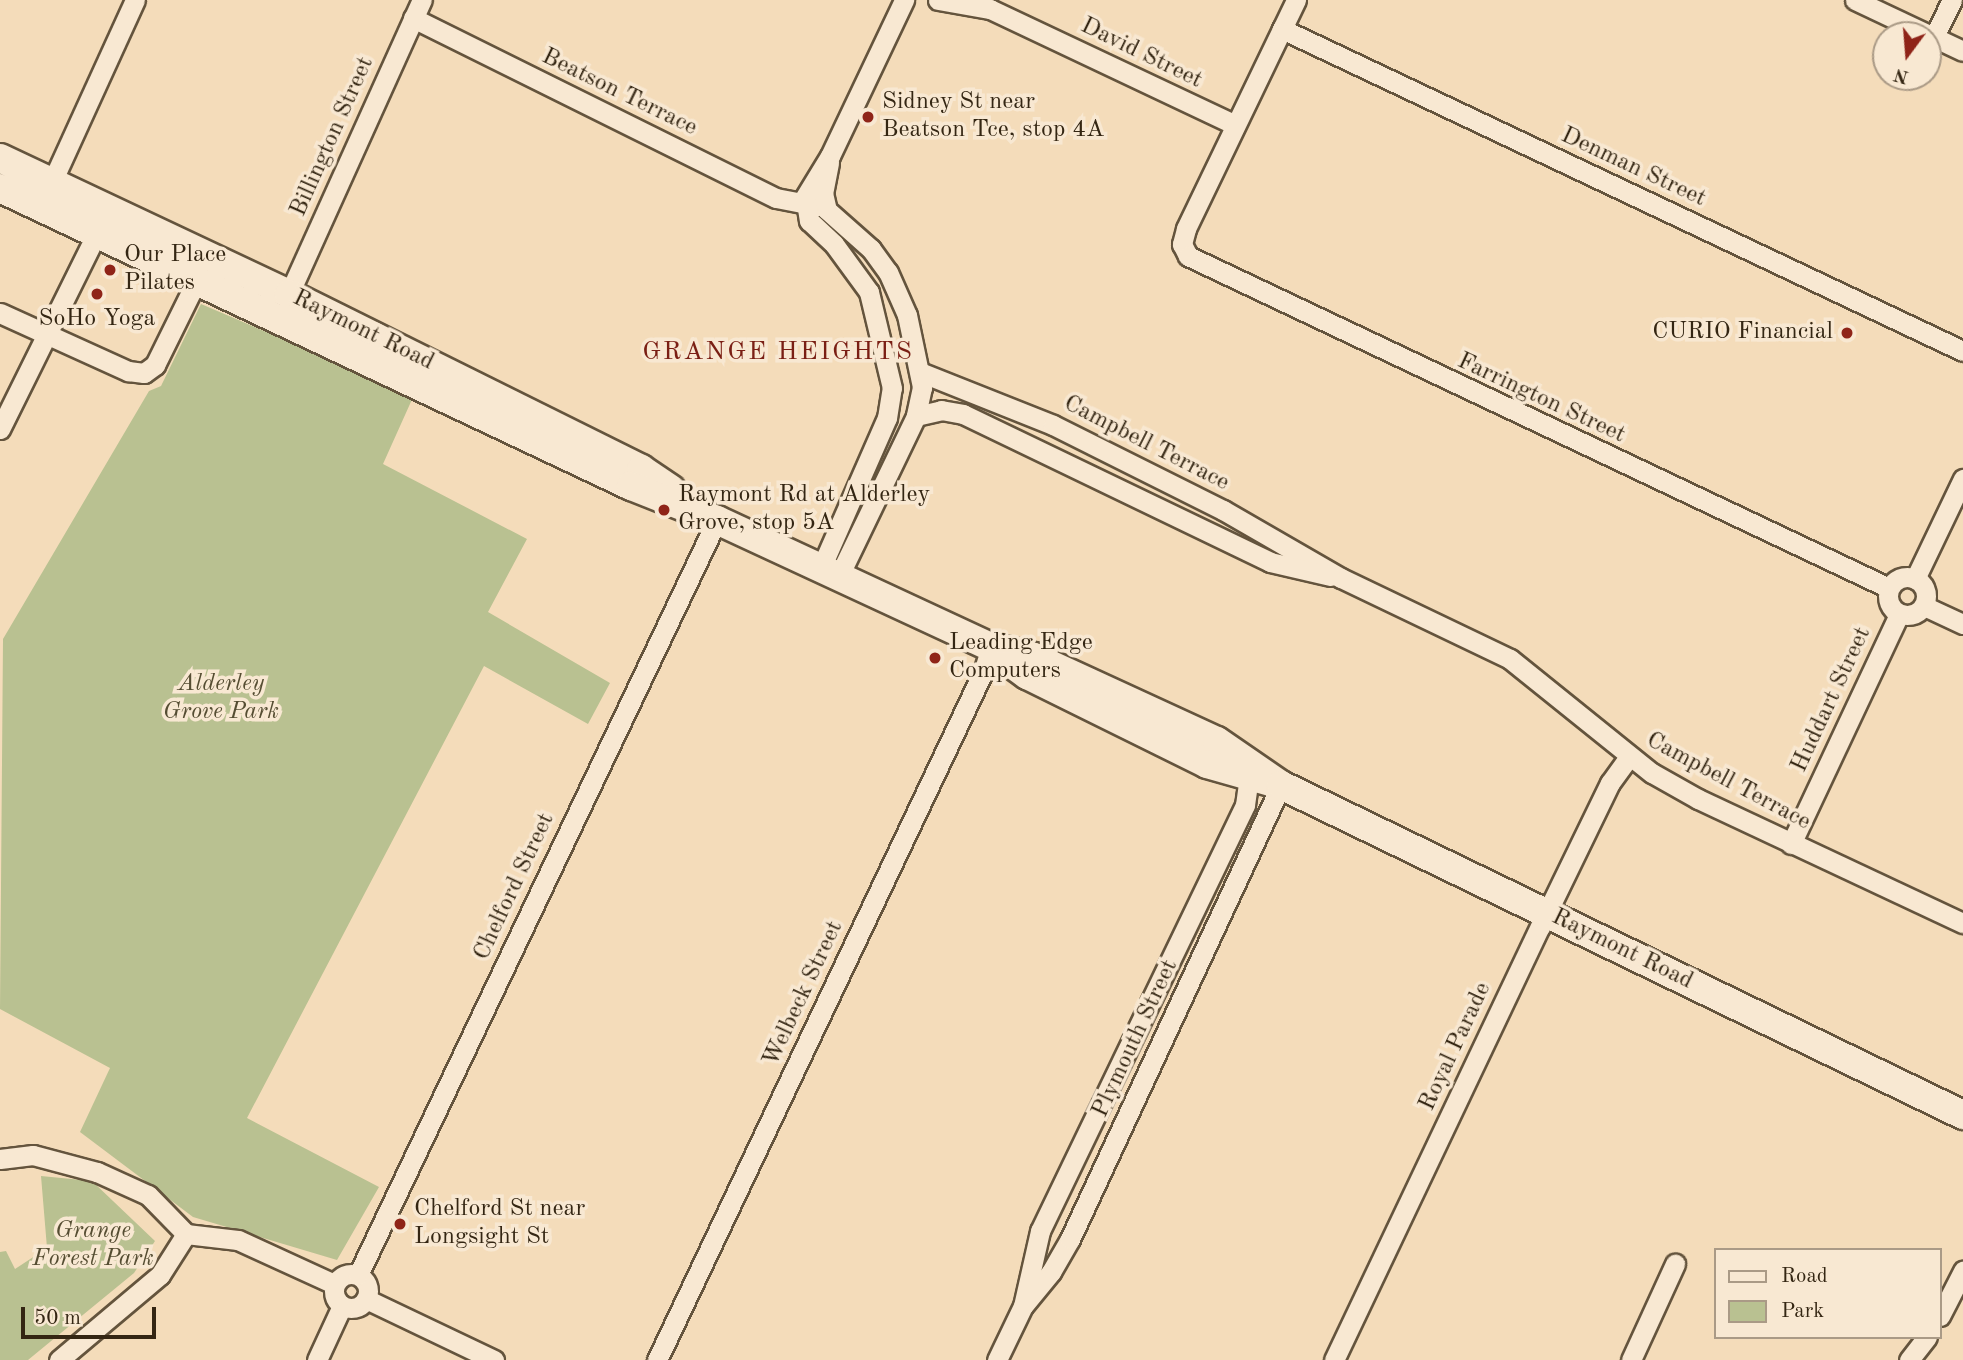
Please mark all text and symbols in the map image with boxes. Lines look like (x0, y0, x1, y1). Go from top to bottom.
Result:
street label: David Street (1075, 12, 1207, 96)
north arrow (1872, 21, 1942, 91)
street label: Beatson Terrace (537, 43, 701, 143)
street label: Billington Street (285, 53, 381, 221)
text: N (1892, 64, 1911, 86)
place label: Sidney St near Beatson Tce, stop 4A (882, 89, 1104, 145)
marker: Sidney St near Beatson Tce, stop 4A (860, 109, 876, 125)
street label: Denman Street (1556, 122, 1710, 214)
place label: Our Place Pilates (124, 242, 226, 298)
marker: Our Place Pilates (102, 262, 118, 278)
street label: Raymont Road (288, 284, 438, 378)
marker: SoHo Yoga (89, 286, 105, 302)
place label: SoHo Yoga (39, 306, 155, 334)
place label: CURIO Financial (1652, 319, 1833, 347)
marker: CURIO Financial (1839, 325, 1855, 341)
district label: GRANGE HEIGHTS (644, 337, 912, 369)
street label: Farrington Street (1452, 347, 1630, 451)
street label: Campbell Terrace (1058, 390, 1234, 498)
place label: Raymont Rd at Alderley Grove, stop 5A (678, 482, 930, 538)
marker: Raymont Rd at Alderley Grove, stop 5A (656, 502, 672, 518)
street label: Huddart Street (1786, 623, 1878, 777)
place label: Leading Edge Computers (949, 630, 1093, 686)
marker: Leading Edge Computers (927, 650, 943, 666)
park label: Alderley Grove Park (163, 671, 279, 727)
street label: Campbell Terrace (1641, 727, 1815, 837)
street label: Chelford Street (468, 809, 562, 965)
street label: Raymont Road (1547, 903, 1697, 997)
street label: Welbeck Street (758, 917, 850, 1071)
street label: Plymouth Street (1087, 955, 1185, 1123)
street label: Royal Parade (1414, 978, 1498, 1116)
place label: Chelford St near Longsight St (414, 1196, 585, 1252)
marker: Chelford St near Longsight St (392, 1216, 408, 1232)
park label: Grange Forest Park (32, 1218, 154, 1274)
legend (1714, 1248, 1942, 1339)
text: Road (1781, 1266, 1828, 1287)
scale bar (24, 1294, 159, 1338)
text: Park (1781, 1301, 1824, 1322)
text: 50 m (34, 1308, 81, 1329)

